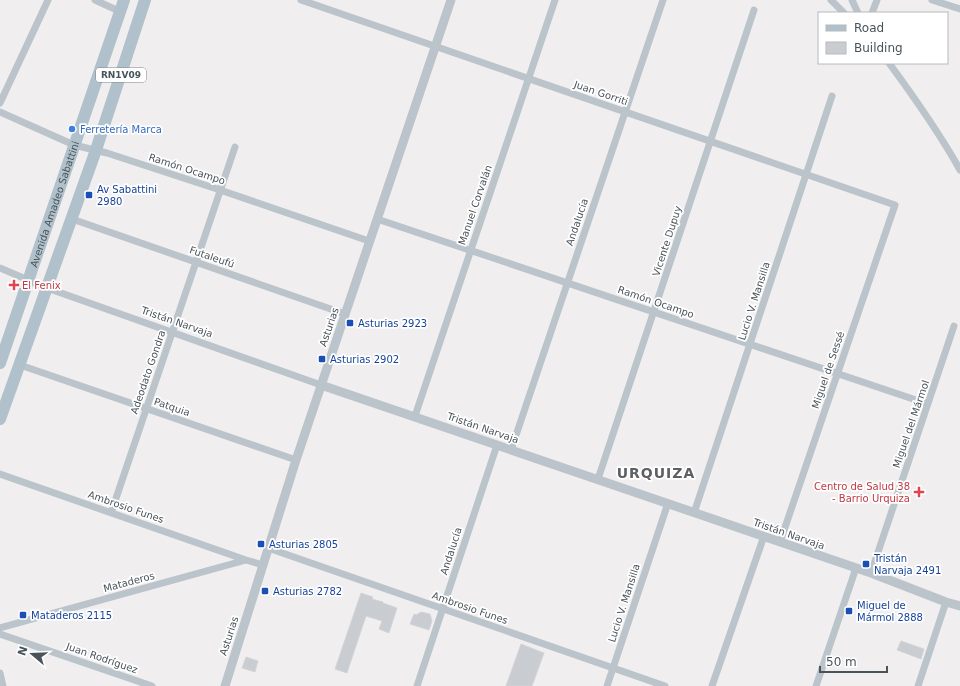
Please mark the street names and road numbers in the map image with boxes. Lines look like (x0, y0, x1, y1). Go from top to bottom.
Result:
road number: RN1V09 (96, 68, 146, 82)
street label: Juan Gorriti (572, 78, 629, 107)
street label: Avenida Amadeo Sabattini (28, 140, 81, 268)
street label: Ramón Ocampo (147, 151, 227, 187)
street label: Manuel Corvalán (456, 163, 494, 247)
street label: Andalucía (564, 197, 590, 247)
street label: Vicente Dupuy (650, 204, 684, 278)
street label: Futaleufú (188, 244, 236, 270)
street label: Lucio V. Mansilla (736, 260, 772, 342)
street label: Ramón Ocampo (616, 284, 696, 320)
street label: Tristán Narvaja (139, 304, 214, 339)
street label: Asturias (317, 306, 341, 348)
street label: Adeodato Gondra (129, 329, 167, 415)
street label: Miguel de Sessé (810, 330, 846, 410)
street label: Miguel del Mármol (891, 379, 931, 469)
street label: Patquia (153, 396, 191, 418)
street label: Tristán Narvaja (445, 410, 520, 445)
street label: Ambrosio Funes (87, 489, 165, 525)
street label: Tristán Narvaja (751, 516, 826, 551)
street label: Andalucía (438, 526, 464, 576)
street label: Lucio V. Mansilla (606, 562, 642, 644)
street label: Mataderos (102, 570, 156, 594)
street label: Ambrosio Funes (431, 590, 509, 626)
street label: Asturias (218, 615, 240, 657)
street label: Juan Rodríguez (64, 640, 139, 675)

